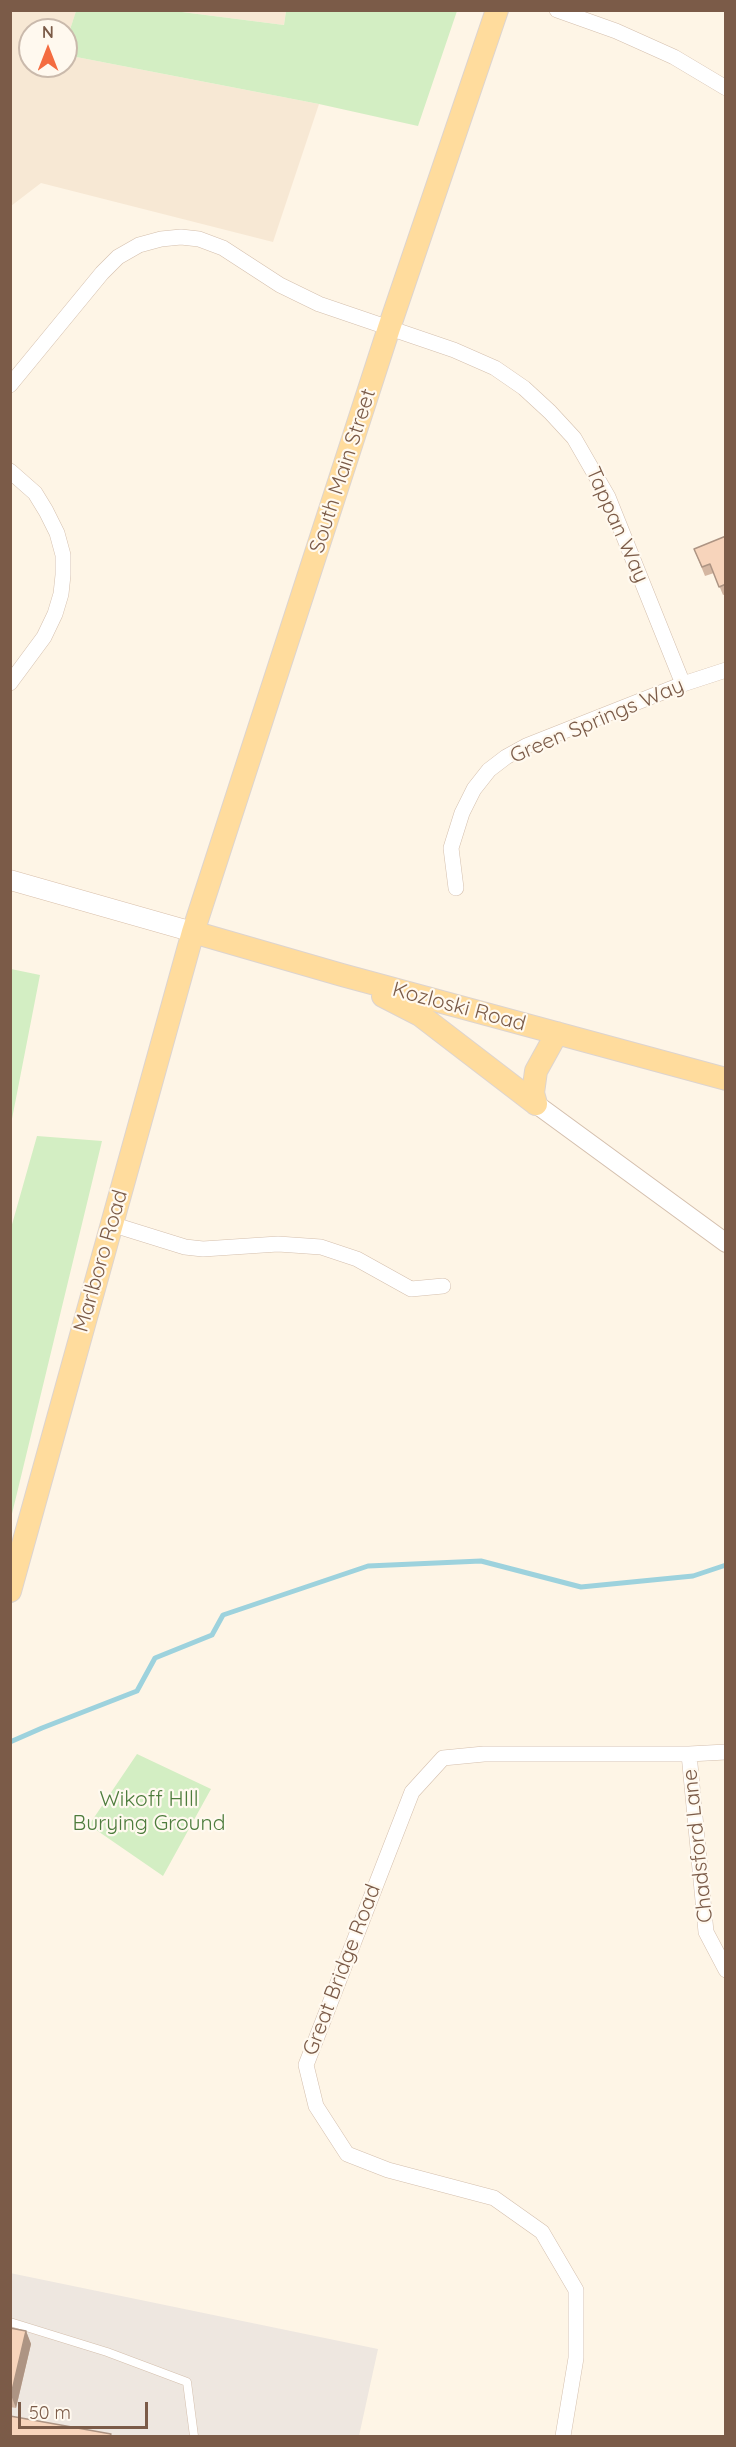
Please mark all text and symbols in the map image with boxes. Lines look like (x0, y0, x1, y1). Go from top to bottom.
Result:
north arrow (18, 18, 78, 78)
text: N (42, 22, 54, 42)
street label: South Main Street (305, 386, 381, 556)
street label: Tappan Way (580, 463, 654, 587)
street label: Green Springs Way (506, 673, 688, 769)
street label: Kozloski Road (390, 977, 528, 1037)
street label: Marlboro Road (69, 1187, 133, 1335)
street label: Chadsford Lane (677, 1768, 719, 1924)
park label: Wikoff HIll Burying Ground (73, 1787, 225, 1837)
street label: Great Bridge Road (298, 1881, 386, 2059)
scale bar (21, 2390, 152, 2428)
text: 50 m (29, 2401, 71, 2424)

